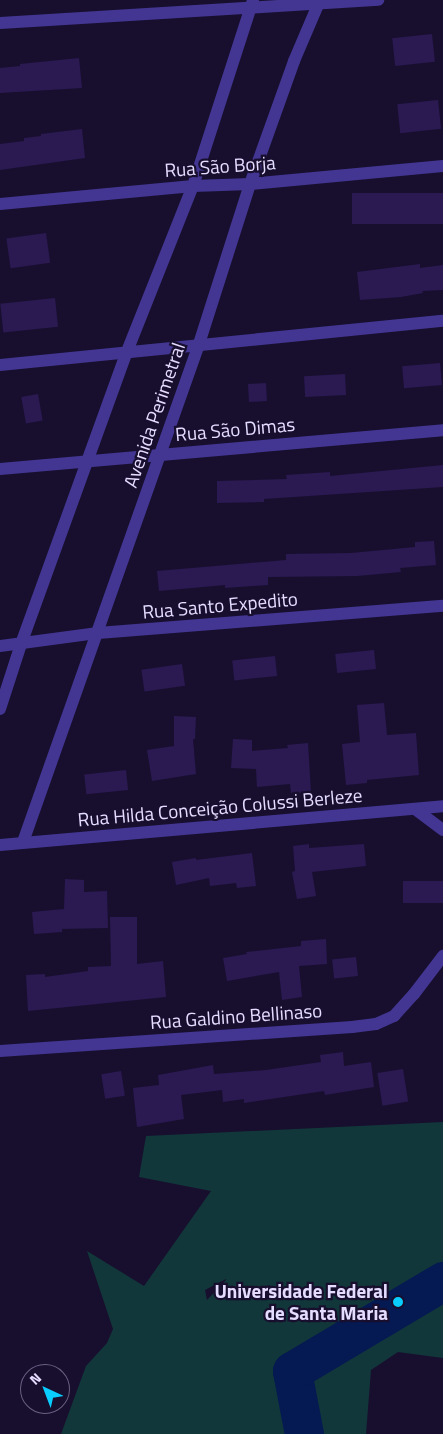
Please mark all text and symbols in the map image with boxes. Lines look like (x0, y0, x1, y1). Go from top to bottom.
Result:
street label: Rua São Borja (164, 151, 276, 181)
street label: Avenida Perimetral (119, 340, 189, 490)
street label: Rua São Dimas (174, 412, 296, 446)
street label: Rua Santo Expedito (141, 587, 299, 623)
street label: Rua Hilda Conceição Colussi Berleze (77, 783, 363, 831)
street label: Rua Galdino Bellinaso (149, 999, 323, 1033)
place label: Universidade Federal de Santa Maria (214, 1280, 388, 1324)
marker: Universidade Federal de Santa Maria (392, 1296, 404, 1308)
north arrow (20, 1364, 70, 1414)
text: N (24, 1367, 46, 1389)

